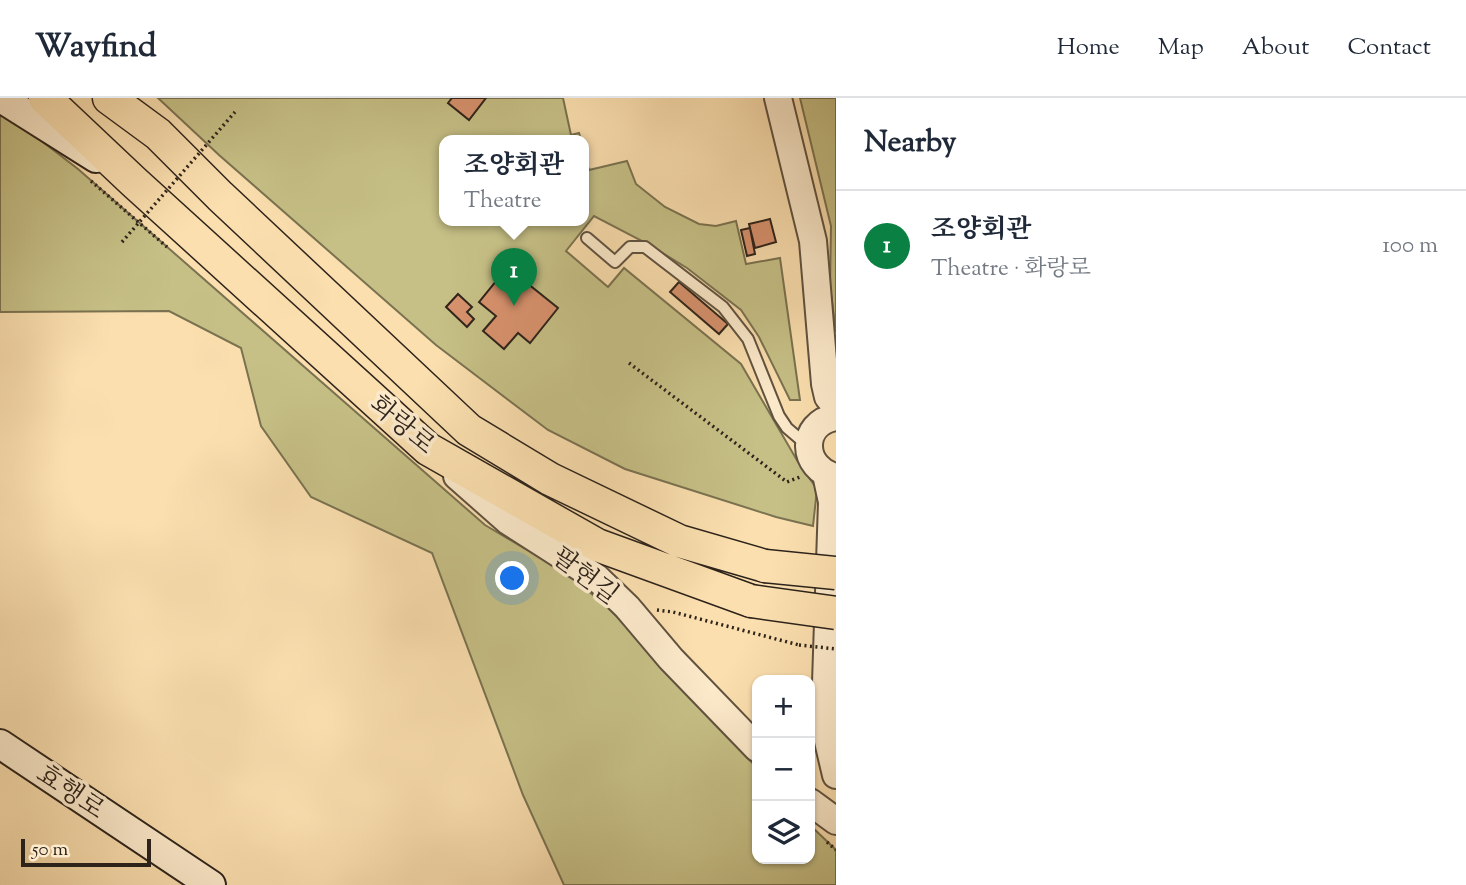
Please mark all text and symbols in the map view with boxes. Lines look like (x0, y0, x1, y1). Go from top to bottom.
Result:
text: Wayfind (35, 24, 157, 72)
text: Home (1057, 31, 1120, 65)
text: Map (1158, 31, 1204, 65)
text: About (1242, 31, 1309, 65)
text: Contact (1347, 31, 1431, 65)
text: Nearby (864, 122, 956, 165)
popup (439, 135, 589, 226)
text: 조양회관 (464, 148, 564, 185)
text: Theatre (464, 185, 542, 218)
text: 조양회관 (931, 212, 1031, 249)
text: 1 (883, 230, 891, 263)
text: 100 m (1382, 230, 1438, 263)
pin: 1 (491, 248, 537, 306)
text: Theatre · 화랑로 (931, 253, 1091, 286)
street label: 화랑로 (361, 388, 442, 464)
street label: 팔현길 (543, 540, 626, 614)
your location (495, 561, 529, 595)
map controls (752, 675, 815, 864)
button: + (752, 675, 815, 738)
button: − (752, 738, 815, 801)
street label: 효행로 (28, 757, 111, 829)
button: layers (752, 801, 815, 864)
scale bar (21, 836, 150, 868)
text: 50 m (32, 837, 68, 864)

